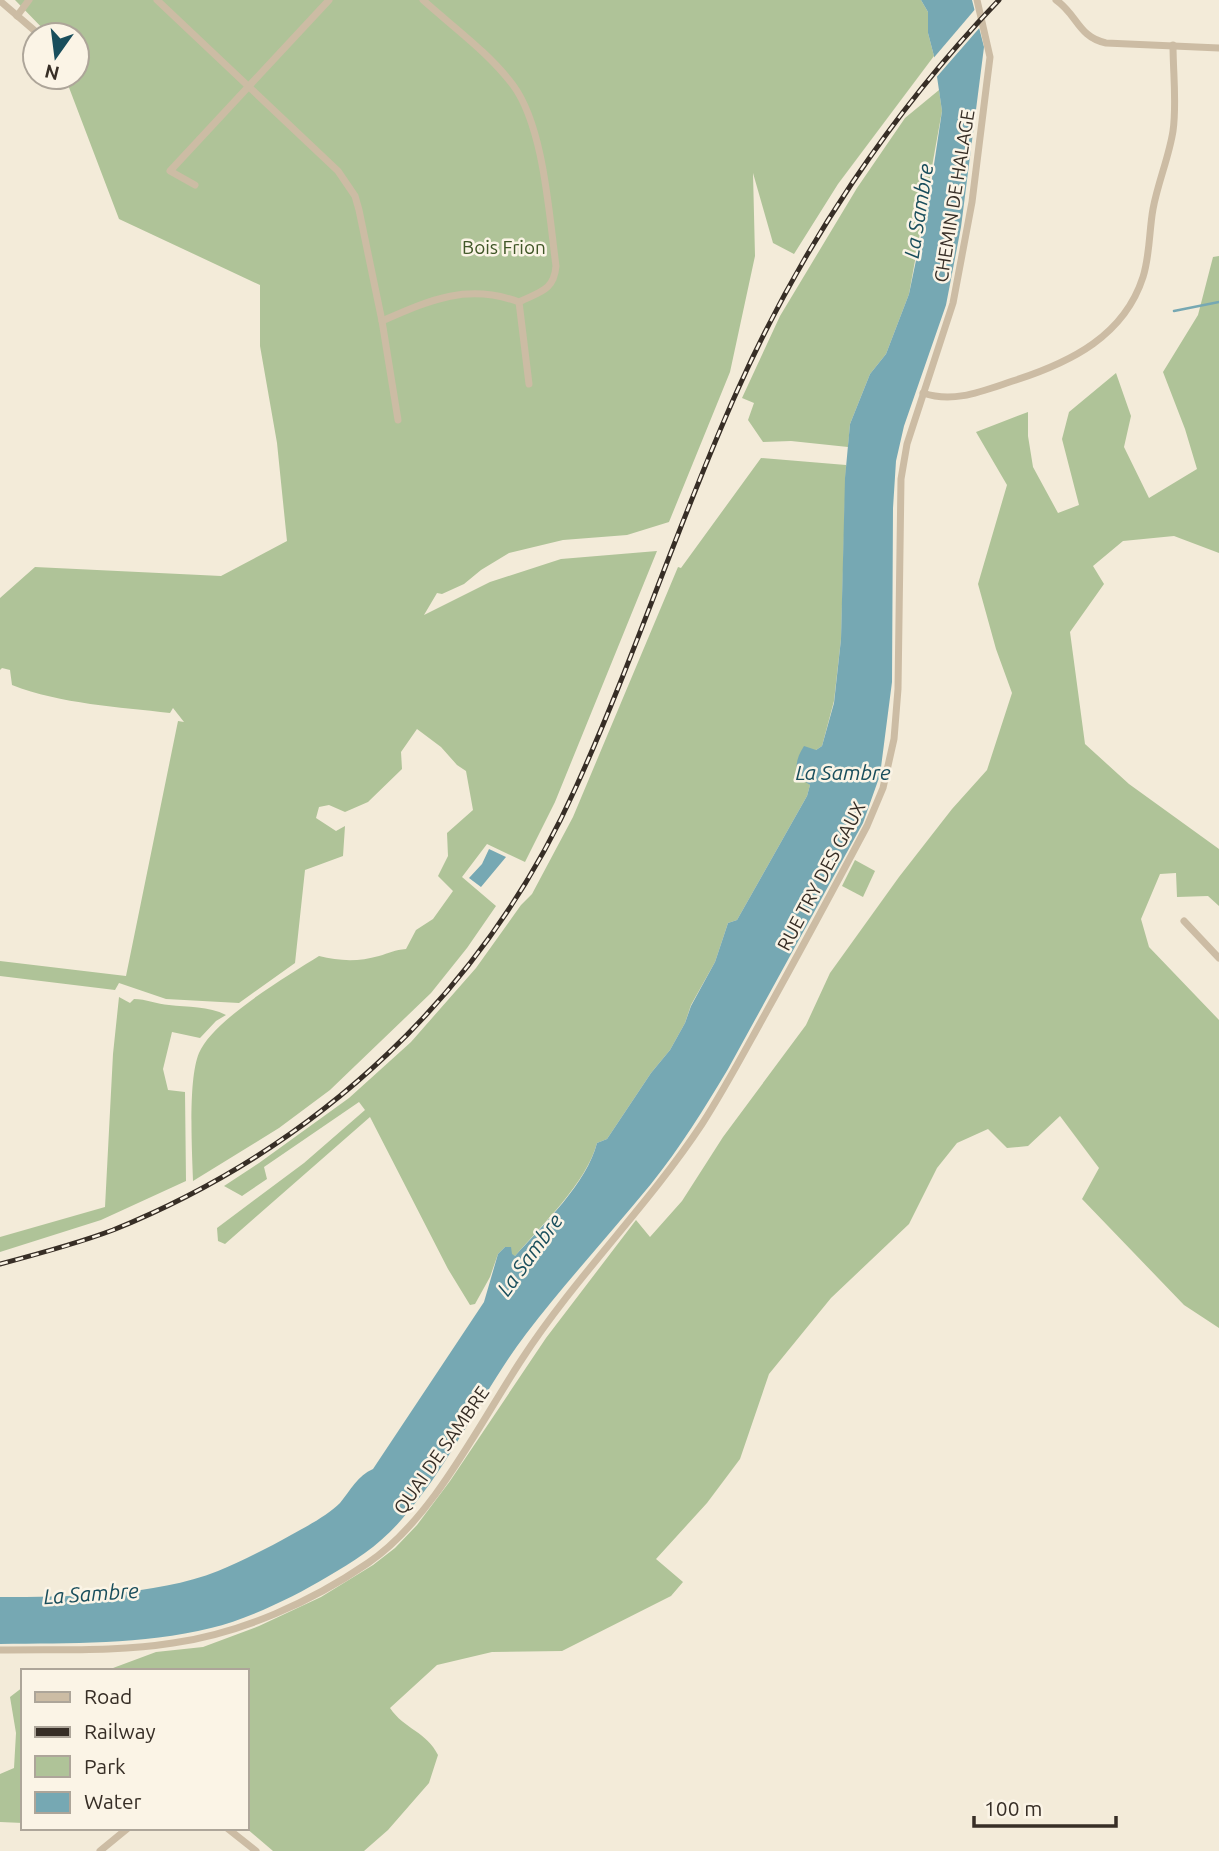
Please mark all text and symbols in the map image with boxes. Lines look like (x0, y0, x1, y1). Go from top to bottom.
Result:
north arrow (21, 21, 91, 91)
text: N (42, 60, 61, 85)
street label: CHEMIN DE HALAGE (929, 108, 979, 284)
water label: La Sambre (899, 162, 937, 260)
park label: Bois Frion (462, 236, 546, 258)
water label: La Sambre (795, 760, 891, 784)
street label: RUE TRY DES GAUX (772, 798, 870, 954)
water label: La Sambre (491, 1209, 567, 1300)
street label: QUAI DE SAMBRE (389, 1382, 493, 1518)
water label: La Sambre (43, 1578, 140, 1608)
legend (21, 1669, 248, 1830)
text: Road (84, 1684, 132, 1708)
text: Railway (84, 1719, 156, 1743)
text: Park (84, 1754, 126, 1778)
scale bar (974, 1784, 1116, 1828)
text: Water (84, 1789, 142, 1813)
text: 100 m (984, 1796, 1042, 1820)

